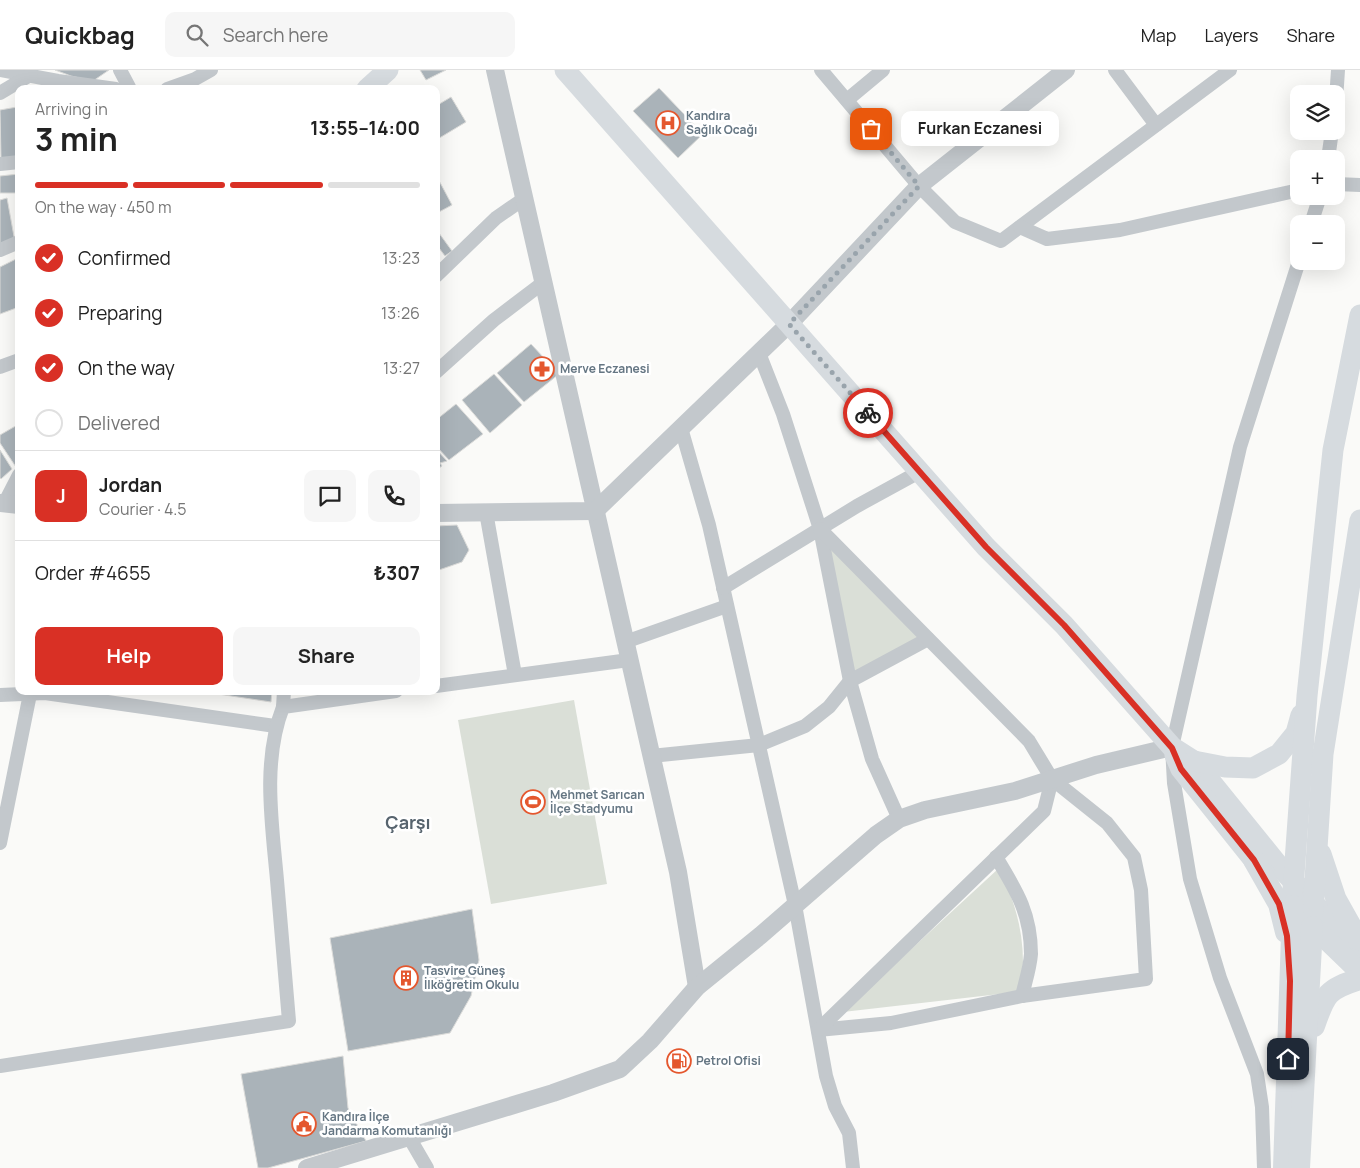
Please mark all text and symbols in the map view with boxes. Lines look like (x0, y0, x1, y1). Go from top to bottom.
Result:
search box (165, 12, 515, 57)
text: Quickbag (25, 18, 135, 51)
icon: search (183, 21, 211, 49)
text: Search here (223, 22, 328, 48)
text: Map (1141, 23, 1176, 47)
text: Layers (1204, 23, 1258, 47)
text: Share (1286, 23, 1335, 47)
map controls (1290, 85, 1345, 270)
button: layers (1290, 85, 1345, 140)
text: Arriving in (35, 98, 108, 120)
place label: Kandıra Sağlık Ocağı (686, 107, 757, 138)
pin (850, 108, 892, 150)
hospital icon: Kandıra Sağlık Ocağı (655, 110, 681, 136)
callout: Furkan Eczanesi (901, 112, 1058, 146)
text: 13:55–14:00 (310, 115, 420, 141)
icon: bag (857, 115, 885, 143)
text: 3 min (35, 117, 118, 161)
text: Furkan Eczanesi (918, 117, 1042, 139)
button: + (1290, 150, 1345, 205)
text: On the way · 450 m (35, 196, 172, 218)
button: − (1290, 215, 1345, 270)
icon: check (35, 244, 63, 272)
text: Confirmed (78, 245, 171, 271)
text: 13:23 (382, 247, 420, 269)
icon: check (35, 299, 63, 327)
text: Preparing (78, 300, 163, 326)
text: 13:26 (381, 302, 420, 324)
icon: check (35, 354, 63, 382)
text: On the way (78, 355, 175, 381)
pharmacy icon: Merve Eczanesi (529, 356, 555, 382)
text: 13:27 (383, 357, 420, 379)
place label: Merve Eczanesi (560, 360, 650, 377)
courier (843, 388, 893, 438)
icon: bike (854, 399, 882, 427)
text: Delivered (78, 410, 160, 436)
button: chat (304, 470, 356, 522)
button: phone (368, 470, 420, 522)
text: Jordan (99, 472, 162, 498)
text: J (56, 483, 66, 509)
text: Courier · 4.5 (99, 498, 186, 520)
text: Order #4655 (35, 560, 151, 586)
text: ₺307 (374, 560, 420, 586)
button: Help (35, 627, 223, 685)
button: Share (233, 627, 420, 685)
place label: Mehmet Sarıcan İlçe Stadyumu (550, 786, 645, 817)
sports icon: Mehmet Sarıcan İlçe Stadyumu (520, 789, 546, 815)
district label: Çarşı (385, 810, 431, 834)
place label: Tasvire Güneş İlköğretim Okulu (424, 962, 519, 993)
building icon: Tasvire Güneş İlköğretim Okulu (393, 965, 419, 991)
pin (1267, 1038, 1309, 1080)
icon: home (1274, 1045, 1302, 1073)
fuel station icon: Petrol Ofisi (666, 1048, 692, 1074)
place label: Petrol Ofisi (696, 1052, 761, 1069)
place label: Kandıra İlçe Jandarma Komutanlığı (322, 1108, 452, 1139)
public building icon: Kandıra İlçe Jandarma Komutanlığı (291, 1111, 317, 1137)

